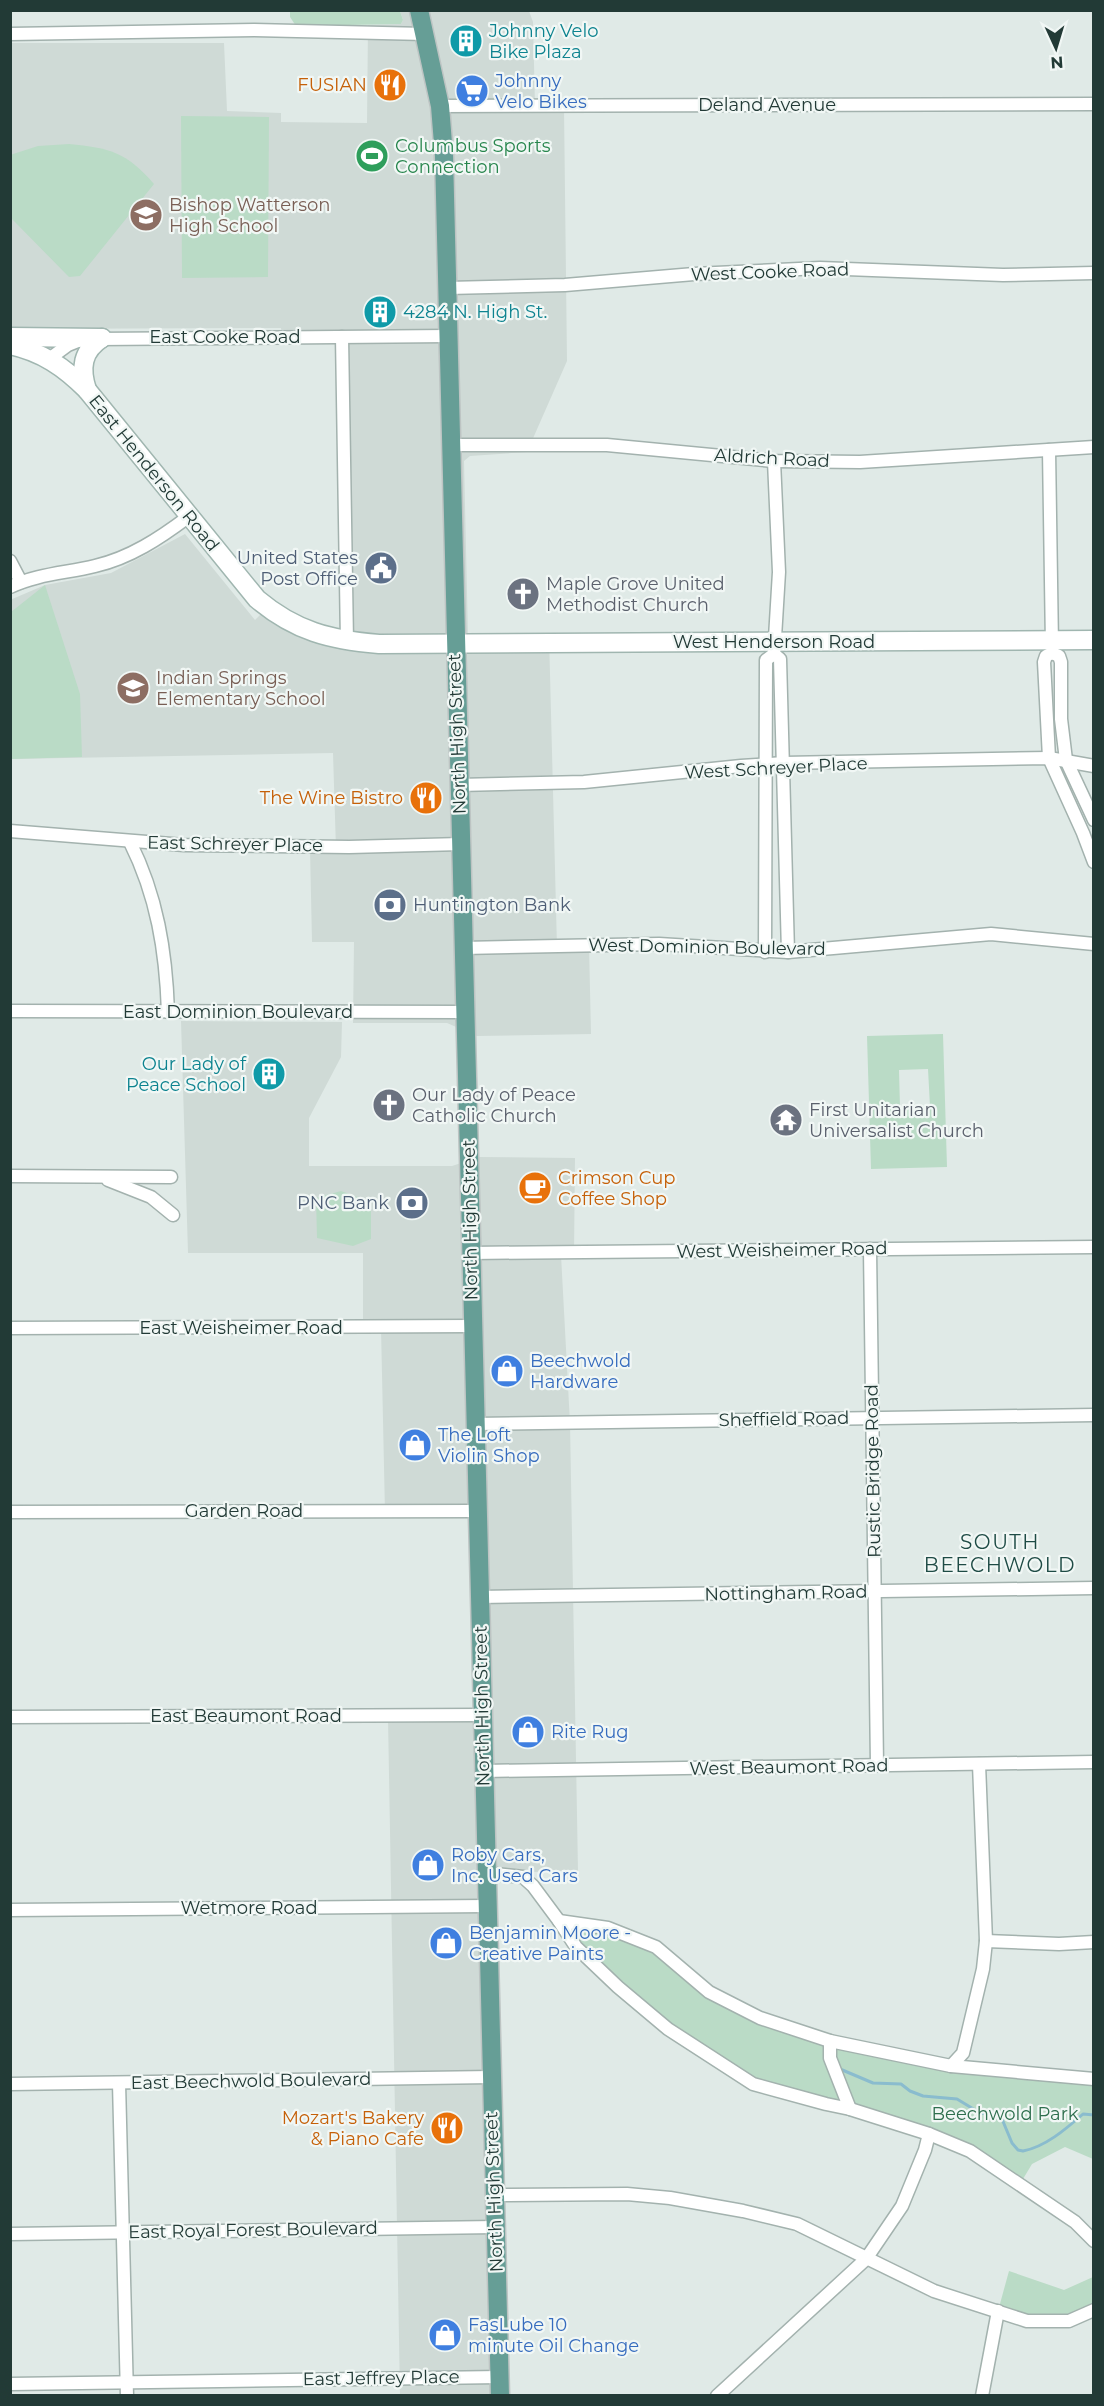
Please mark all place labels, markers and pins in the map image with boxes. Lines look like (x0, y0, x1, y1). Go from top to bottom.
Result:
place label: Johnny Velo Bike Plaza (488, 20, 599, 63)
building icon: Johnny Velo Bike Plaza (448, 23, 484, 59)
restaurant icon: FUSIAN (372, 67, 408, 103)
place label: Johnny Velo Bikes (494, 70, 587, 113)
supermarket icon: Johnny Velo Bikes (454, 73, 490, 109)
place label: FUSIAN (297, 74, 367, 96)
place label: Columbus Sports Connection (395, 135, 551, 178)
sports icon: Columbus Sports Connection (354, 138, 390, 174)
place label: Bishop Watterson High School (169, 194, 331, 237)
school or university icon: Bishop Watterson High School (128, 197, 164, 233)
building icon: 4284 N. High St. (362, 294, 398, 330)
place label: 4284 N. High St. (403, 301, 547, 323)
place label: United States Post Office (237, 547, 358, 590)
public building icon: United States Post Office (363, 550, 399, 586)
place label: Maple Grove United Methodist Church (546, 573, 725, 616)
church icon: Maple Grove United Methodist Church (505, 576, 541, 612)
place label: Indian Springs Elementary School (156, 667, 326, 710)
school or university icon: Indian Springs Elementary School (115, 670, 151, 706)
restaurant icon: The Wine Bistro (408, 780, 444, 816)
place label: The Wine Bistro (260, 787, 403, 809)
bank icon: Huntington Bank (372, 887, 408, 923)
place label: Huntington Bank (413, 894, 571, 916)
place label: Our Lady of Peace School (126, 1053, 247, 1096)
building icon: Our Lady of Peace School (251, 1056, 287, 1092)
place label: Our Lady of Peace Catholic Church (412, 1084, 576, 1127)
church icon: Our Lady of Peace Catholic Church (371, 1087, 407, 1123)
place label: First Unitarian Universalist Church (809, 1099, 984, 1142)
temple icon: First Unitarian Universalist Church (768, 1102, 804, 1138)
place label: Crimson Cup Coffee Shop (558, 1167, 675, 1210)
cafe icon: Crimson Cup Coffee Shop (517, 1170, 553, 1206)
bank icon: PNC Bank (394, 1185, 430, 1221)
place label: PNC Bank (297, 1192, 389, 1214)
place label: Beechwold Hardware (530, 1350, 631, 1393)
shop icon: Beechwold Hardware (489, 1353, 525, 1389)
place label: The Loft Violin Shop (438, 1424, 540, 1467)
shop icon: The Loft Violin Shop (397, 1427, 433, 1463)
shop icon: Rite Rug (510, 1714, 546, 1750)
place label: Rite Rug (551, 1721, 629, 1743)
place label: Roby Cars, Inc. Used Cars (451, 1844, 578, 1887)
shop icon: Roby Cars, Inc. Used Cars (410, 1847, 446, 1883)
place label: Benjamin Moore - Creative Paints (469, 1922, 631, 1965)
shop icon: Benjamin Moore - Creative Paints (428, 1925, 464, 1961)
place label: Mozart's Bakery & Piano Cafe (282, 2107, 424, 2150)
restaurant icon: Mozart's Bakery & Piano Cafe (429, 2110, 465, 2146)
place label: FasLube 10 minute Oil Change (468, 2314, 639, 2357)
shop icon: FasLube 10 minute Oil Change (427, 2317, 463, 2353)

